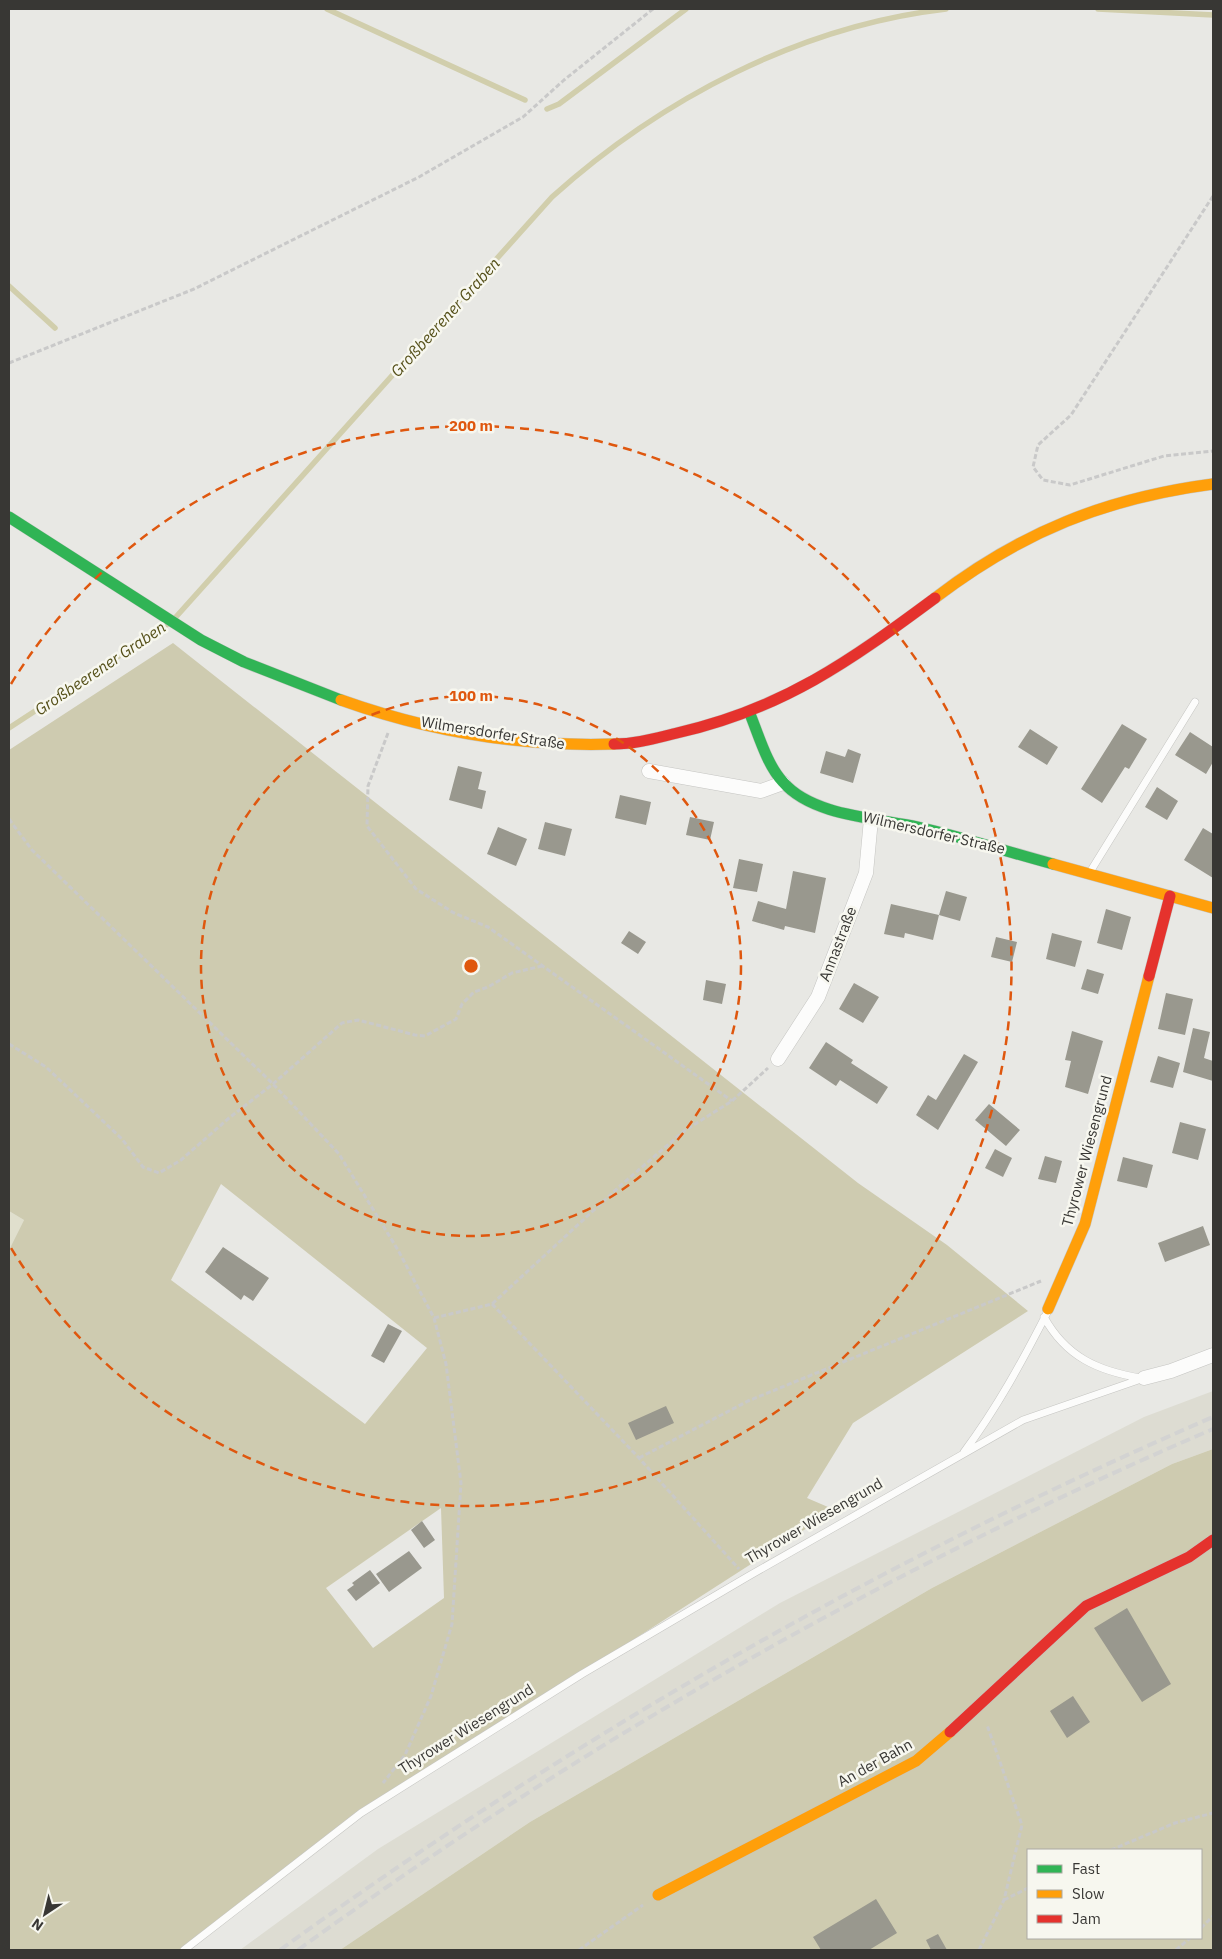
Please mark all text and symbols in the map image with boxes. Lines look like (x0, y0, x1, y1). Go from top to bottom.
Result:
water label: Großbeerener Graben (386, 253, 504, 381)
text: 200 m (449, 416, 493, 435)
water label: Großbeerener Graben (31, 617, 169, 719)
text: 100 m (449, 686, 493, 705)
street label: Wilmersdorfer Straße (420, 712, 566, 753)
street label: Wilmersdorfer Straße (861, 807, 1007, 858)
street label: Annastraße (815, 904, 860, 984)
centre of rings (462, 957, 480, 975)
street label: Thyrower Wiesengrund (1057, 1073, 1116, 1228)
street label: Thyrower Wiesengrund (742, 1473, 886, 1568)
street label: Thyrower Wiesengrund (395, 1679, 537, 1778)
street label: An der Bahn (834, 1734, 915, 1791)
legend (1027, 1849, 1202, 1939)
text: Fast (1072, 1859, 1100, 1878)
text: Slow (1072, 1884, 1105, 1903)
north arrow (20, 1889, 70, 1939)
text: Jam (1072, 1909, 1101, 1928)
text: N (28, 1914, 47, 1935)

